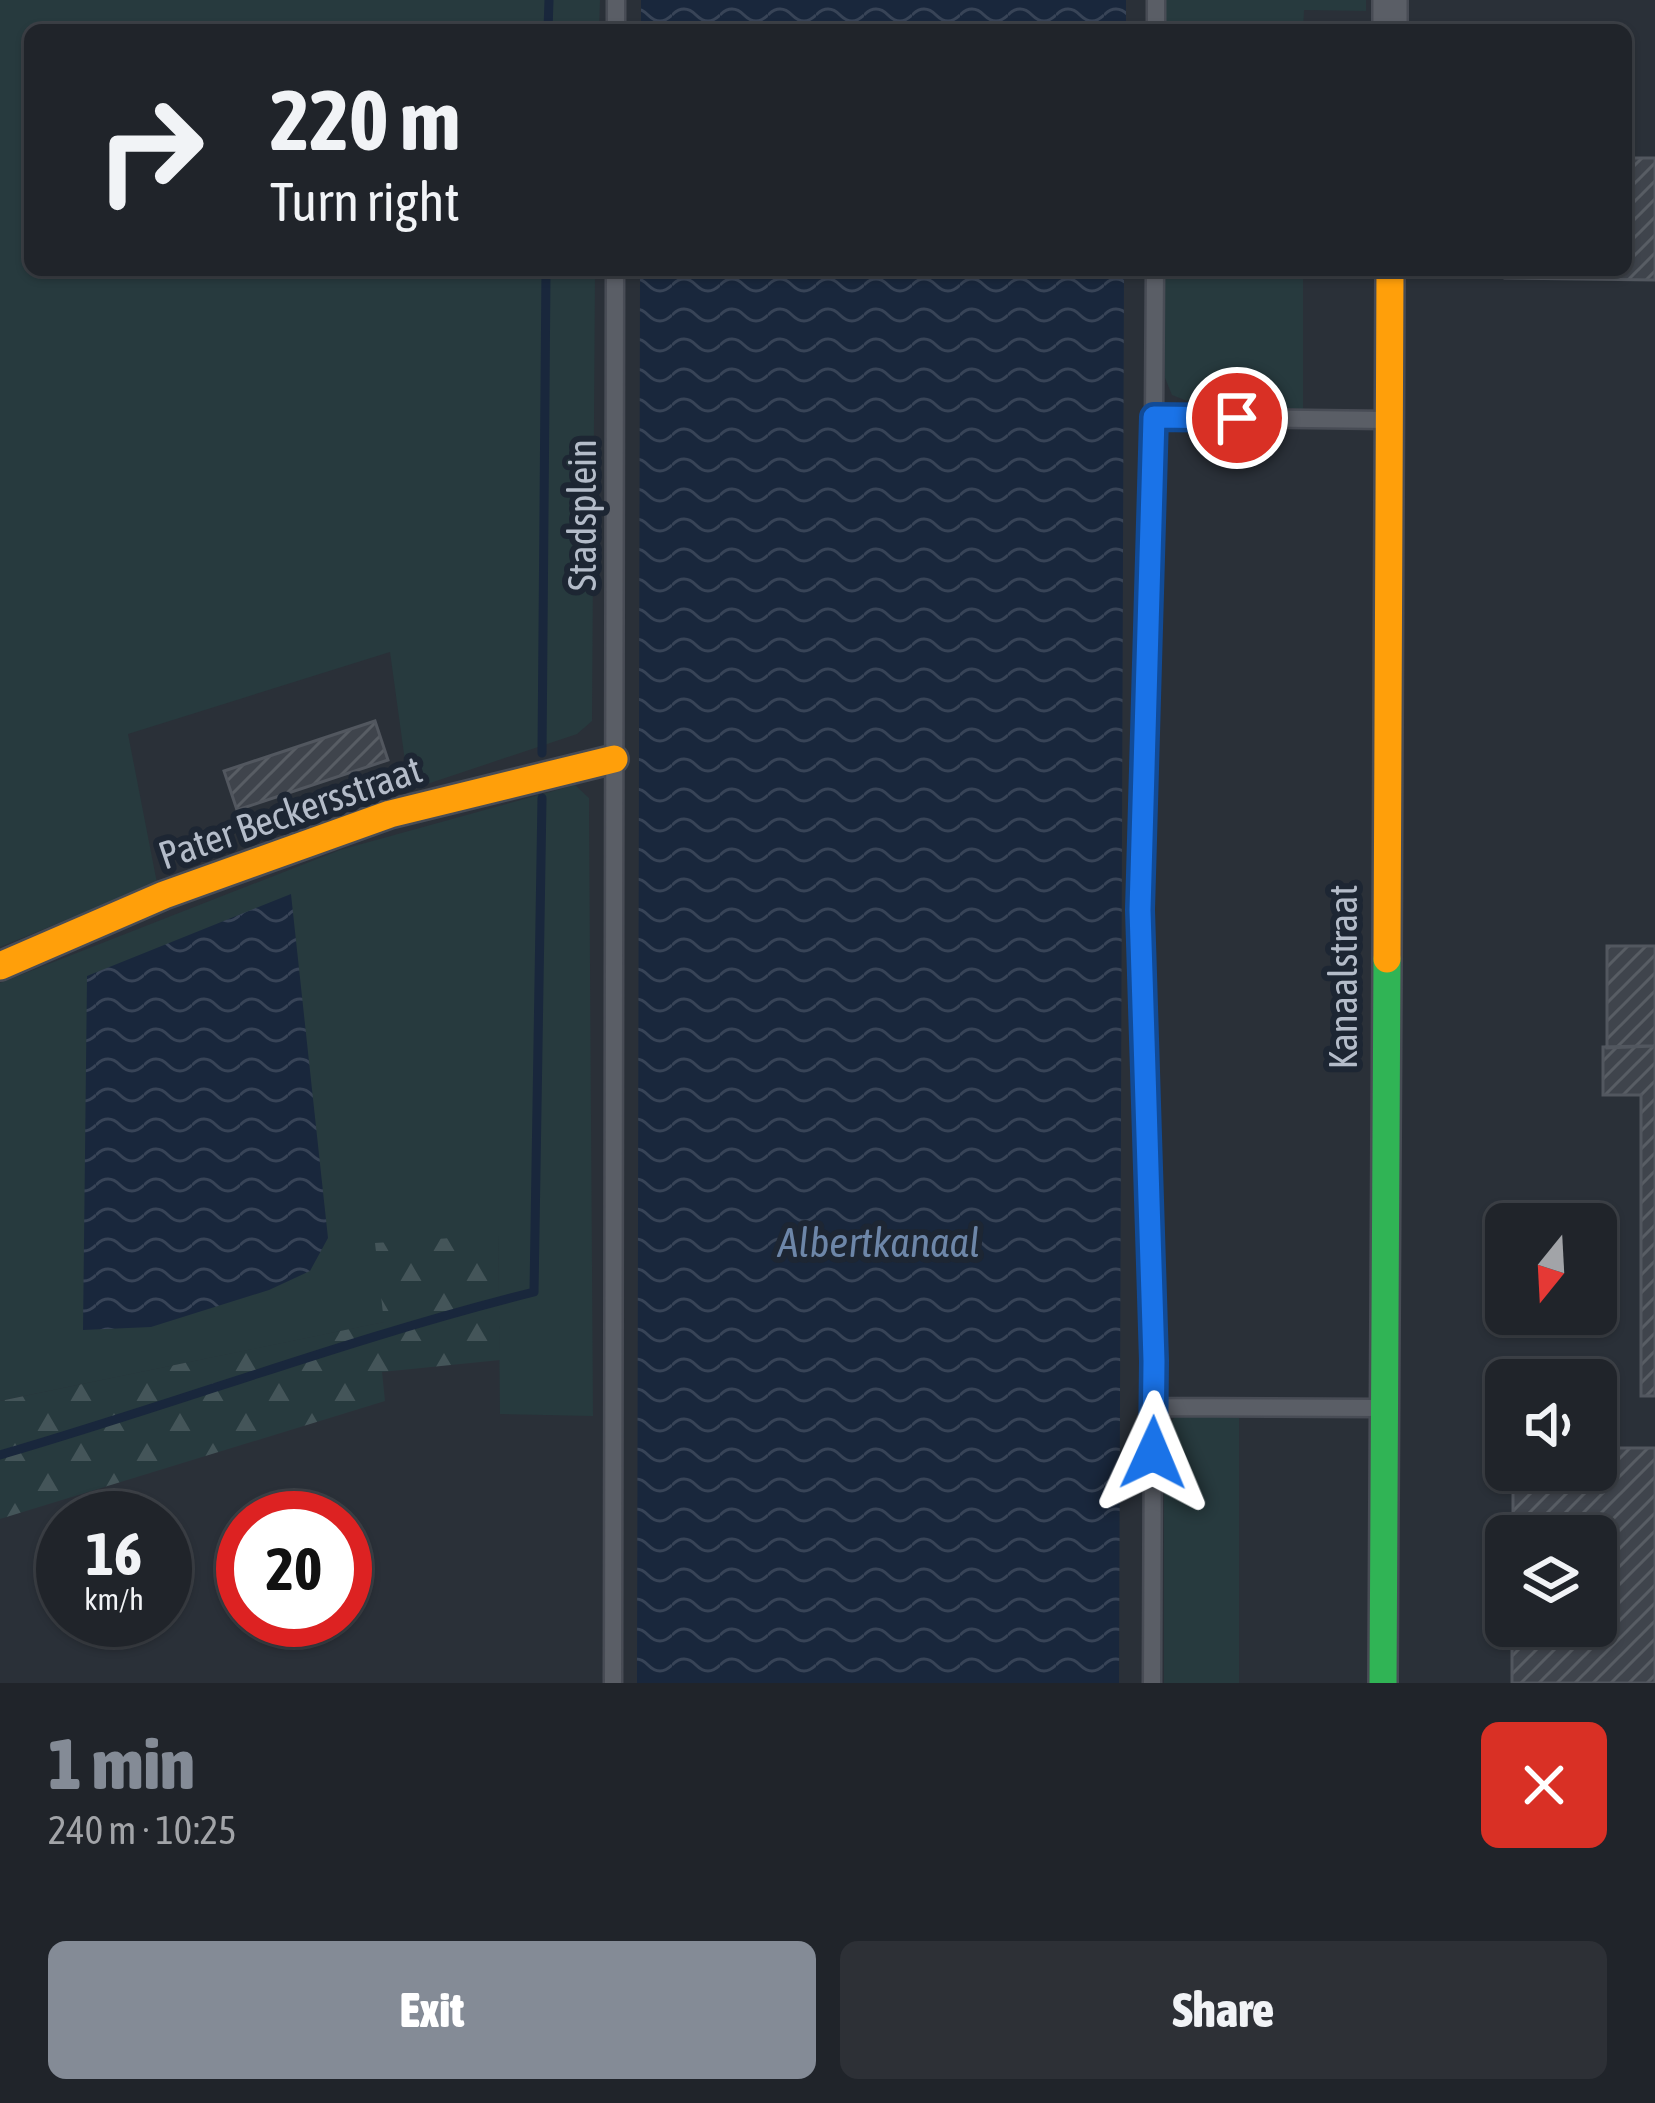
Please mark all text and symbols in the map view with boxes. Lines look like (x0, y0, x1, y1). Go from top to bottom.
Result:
icon: right (72, 72, 228, 228)
text: 220 m (270, 72, 460, 168)
text: Turn right (270, 171, 460, 232)
pin (1186, 367, 1288, 469)
icon: arrive (1204, 385, 1270, 451)
street label: Stadsplein (560, 439, 604, 591)
street label: Pater Beckersstraat (153, 746, 427, 878)
street label: Kanaalstraat (1321, 884, 1365, 1070)
north arrow (1485, 1203, 1617, 1335)
map controls (1485, 1203, 1617, 1647)
water label: Albertkanaal (777, 1218, 980, 1266)
button: sound (1485, 1359, 1617, 1491)
position arrow (1090, 1390, 1216, 1516)
speed limit sign: 20 (216, 1491, 372, 1647)
button: layers (1485, 1515, 1617, 1647)
text: 16 (86, 1519, 142, 1588)
text: km/h (84, 1582, 144, 1616)
text: 1 min (48, 1722, 195, 1804)
button: close (1481, 1722, 1607, 1848)
text: 240 m · 10:25 (48, 1808, 237, 1852)
button: Exit (48, 1941, 816, 2079)
button: Share (840, 1941, 1607, 2079)

